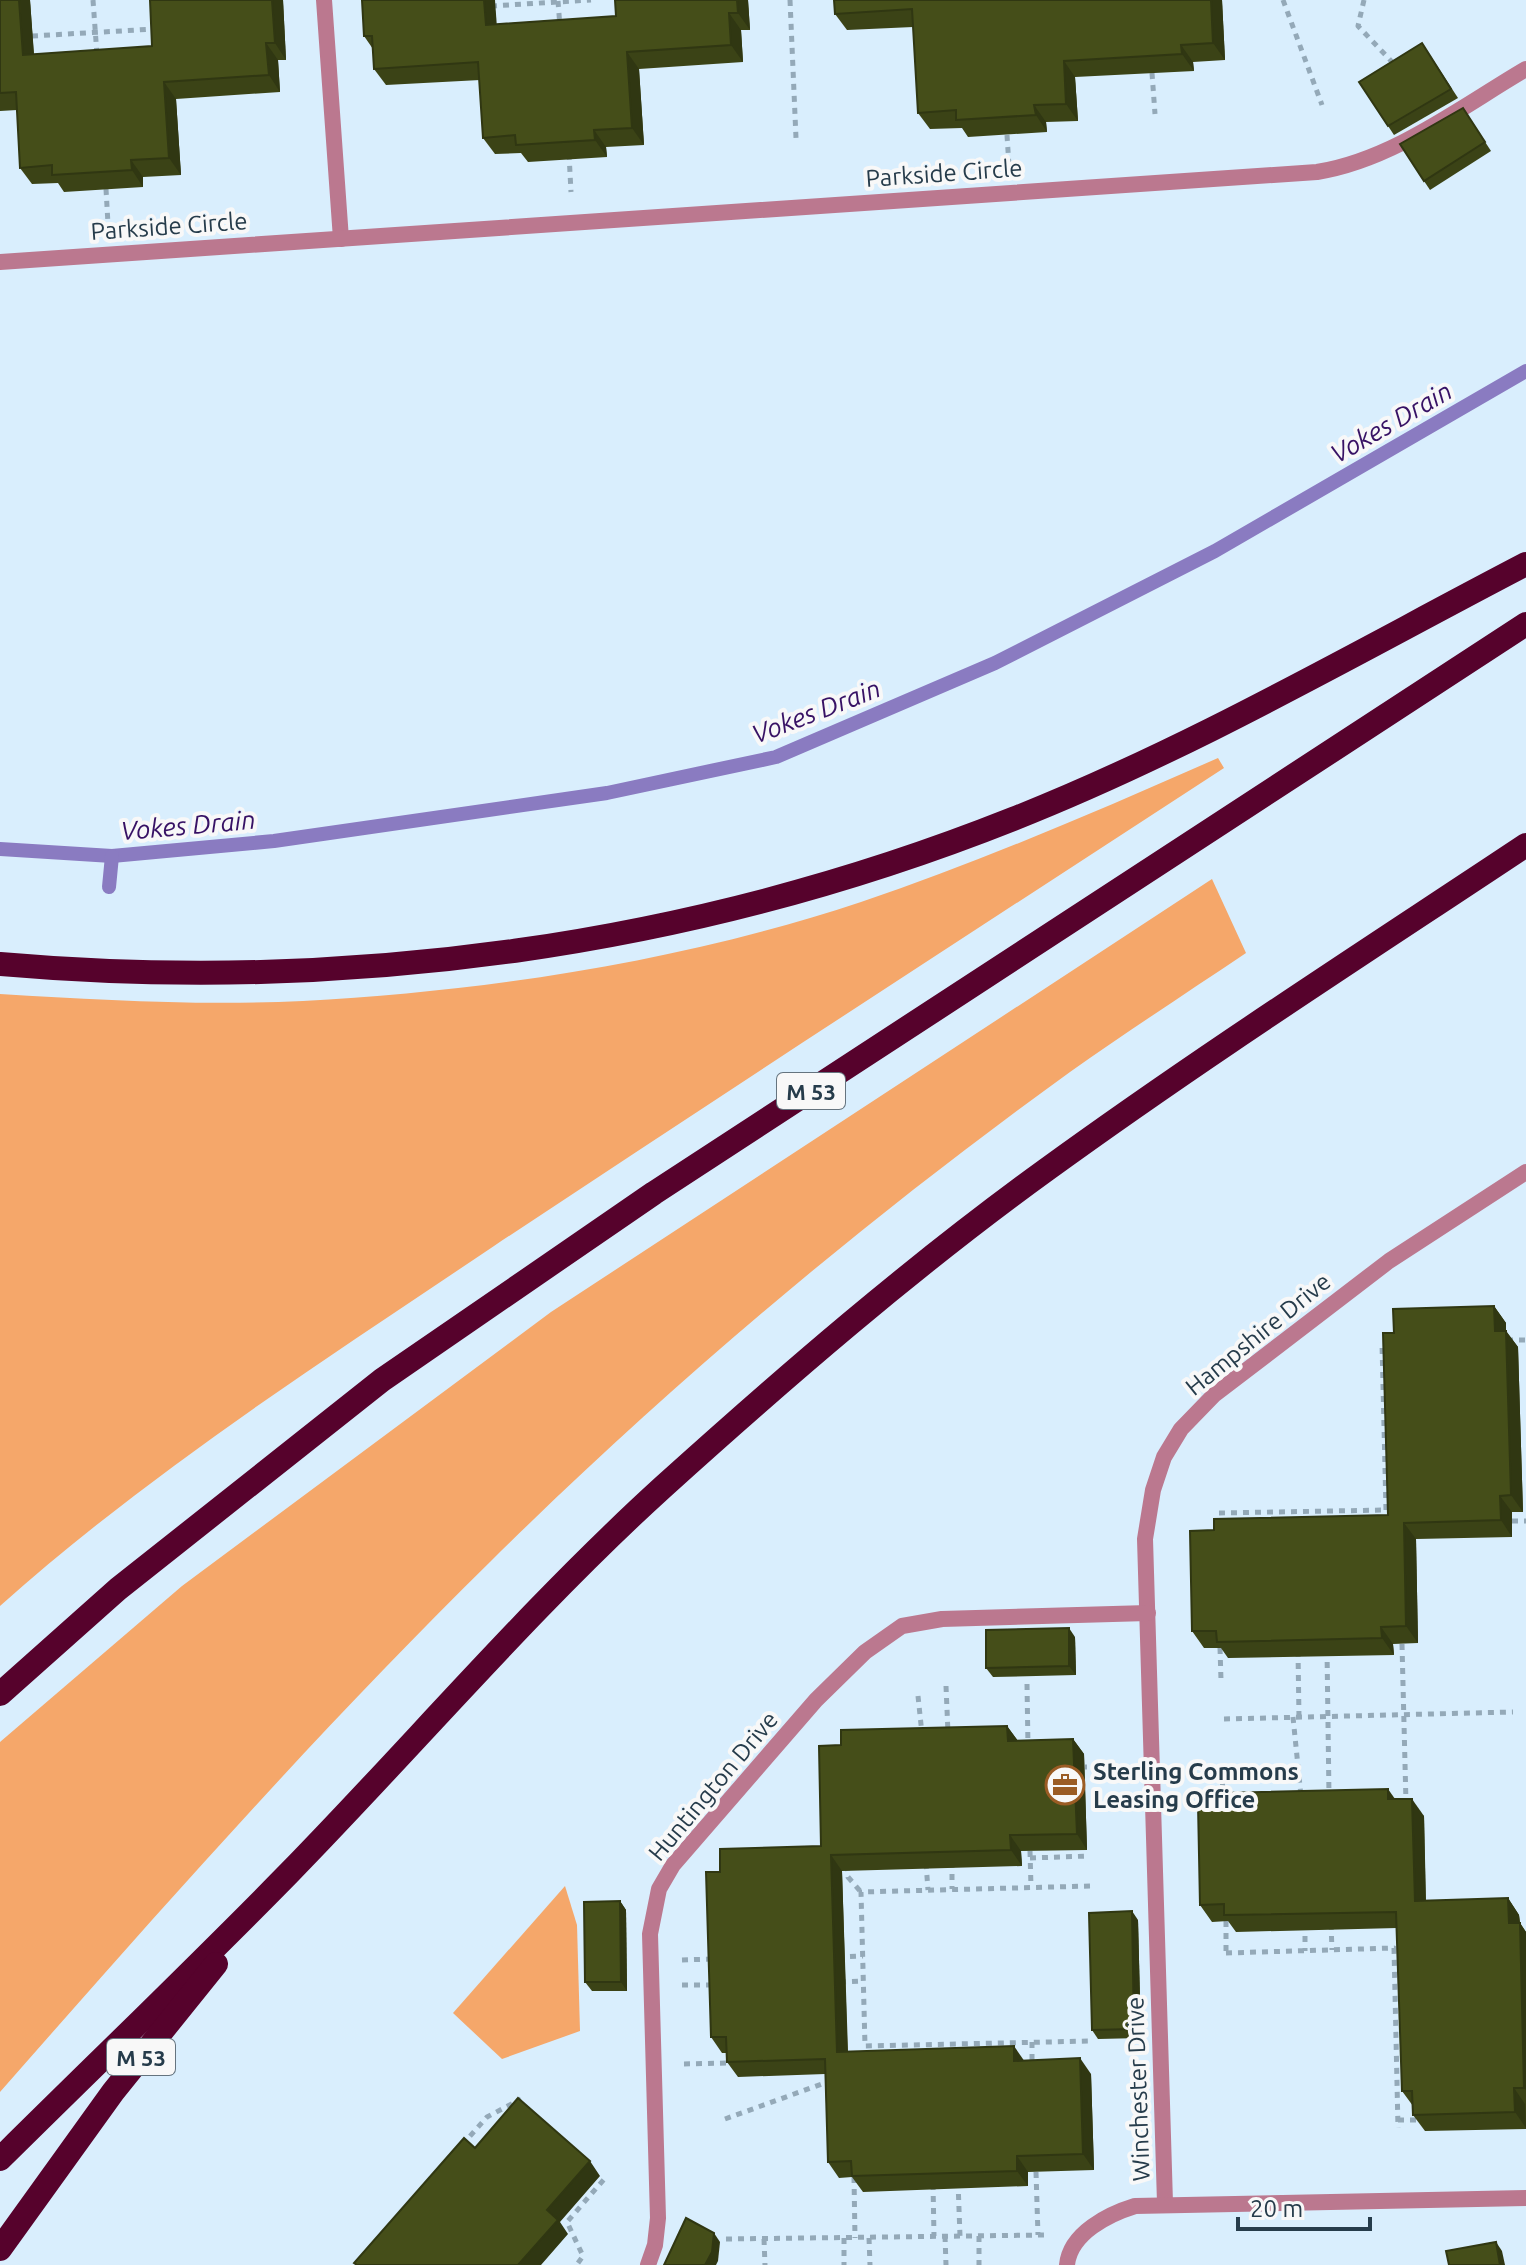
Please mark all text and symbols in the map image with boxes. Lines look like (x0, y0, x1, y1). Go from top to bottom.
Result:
street label: Parkside Circle (865, 154, 1023, 192)
street label: Parkside Circle (90, 207, 248, 245)
water label: Vokes Drain (1325, 376, 1457, 468)
water label: Vokes Drain (748, 673, 884, 749)
water label: Vokes Drain (119, 805, 257, 845)
road number: M 53 (777, 1073, 845, 1109)
street label: Hampshire Drive (1180, 1267, 1336, 1401)
street label: Huntington Drive (643, 1706, 783, 1866)
place label: Sterling Commons Leasing Office (1093, 1758, 1299, 1813)
office icon: Sterling Commons Leasing Office (1044, 1764, 1086, 1806)
street label: Winchester Drive (1121, 1996, 1155, 2182)
road number: M 53 (107, 2039, 175, 2075)
scale bar (1238, 2181, 1370, 2231)
text: 20 m (1250, 2195, 1303, 2222)

